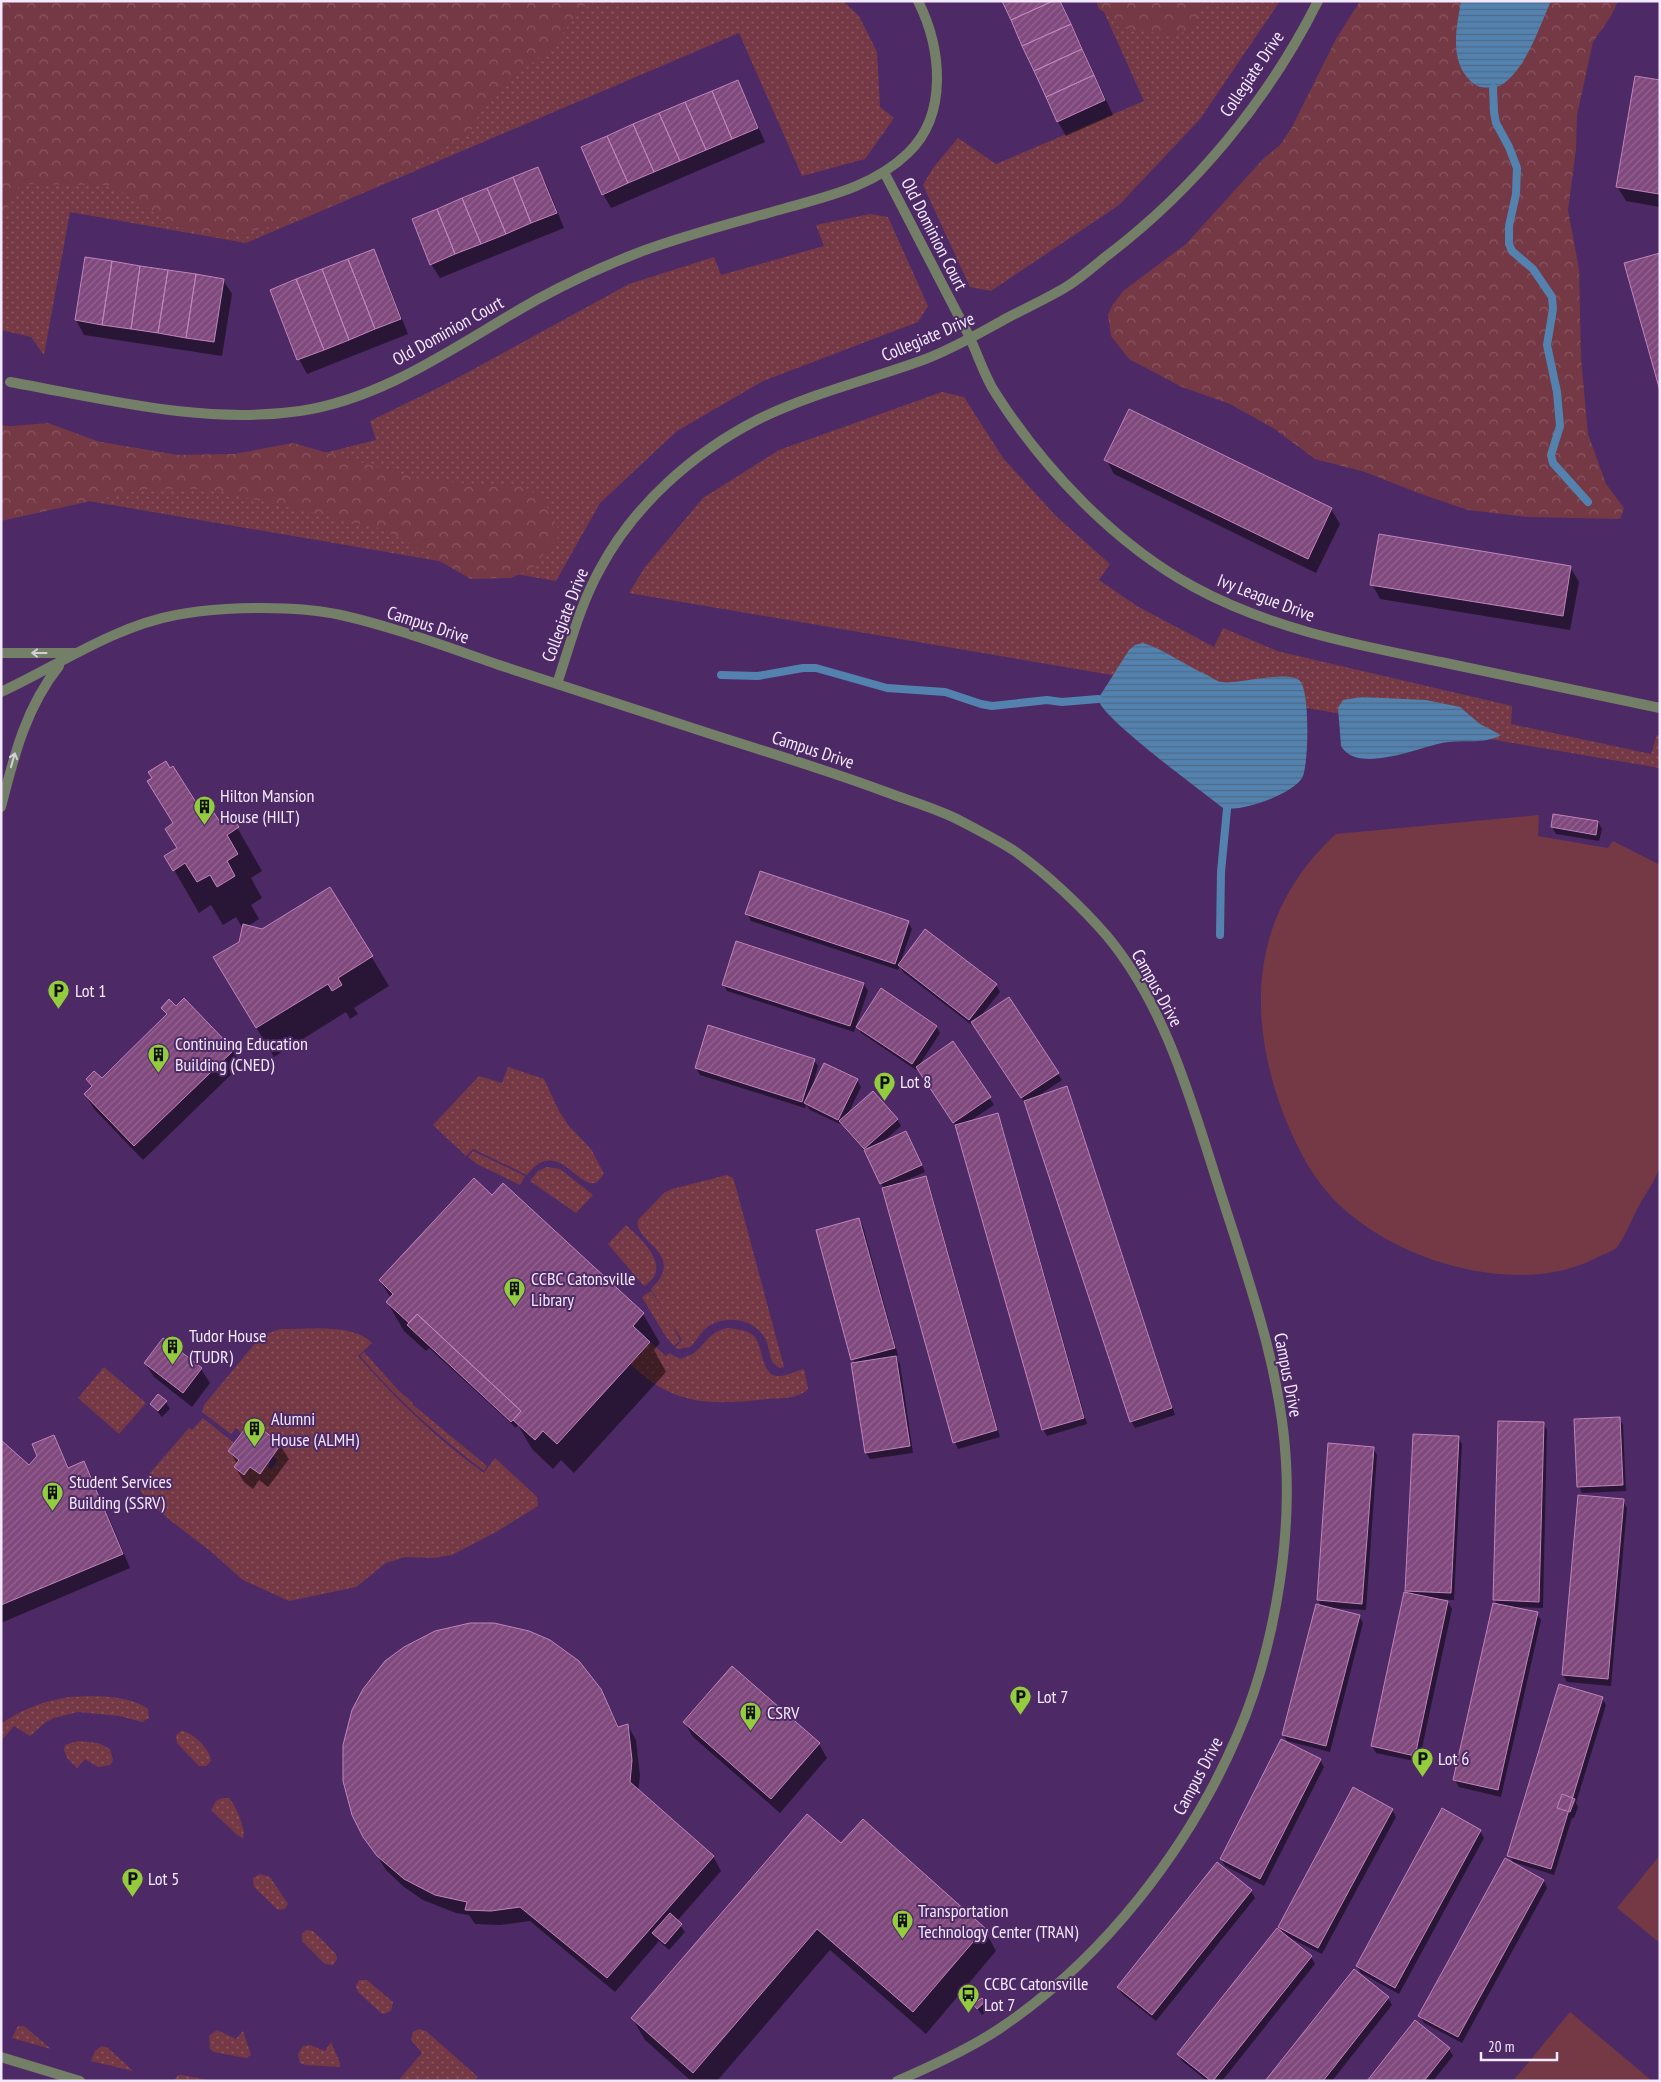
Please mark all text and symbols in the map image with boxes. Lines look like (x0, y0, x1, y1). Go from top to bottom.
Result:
street label: Collegiate Drive (1214, 26, 1289, 121)
street label: Old Dominion Court (896, 174, 973, 294)
street label: Old Dominion Court (388, 291, 507, 371)
street label: Collegiate Drive (878, 307, 978, 366)
street label: Collegiate Drive (536, 565, 593, 665)
street label: Ivy League Drive (1214, 568, 1318, 627)
street label: Campus Drive (384, 600, 472, 649)
one-way arrow (32, 648, 48, 658)
street label: Campus Drive (769, 725, 857, 774)
one-way arrow (9, 752, 19, 768)
place label: Hilton Mansion House (HILT) (220, 784, 314, 828)
building icon: Hilton Mansion House (HILT) (192, 794, 216, 825)
street label: Campus Drive (1127, 945, 1188, 1031)
parking icon: Lot 1 (47, 979, 71, 1010)
place label: Lot 1 (75, 979, 106, 1002)
place label: Continuing Education Building (CNED) (175, 1032, 308, 1076)
building icon: Continuing Education Building (CNED) (147, 1042, 171, 1073)
parking icon: Lot 8 (872, 1070, 896, 1101)
place label: Lot 8 (900, 1070, 931, 1093)
place label: CCBC Catonsville Library (531, 1267, 636, 1311)
building icon: CCBC Catonsville Library (503, 1277, 527, 1308)
place label: Tudor House (TUDR) (189, 1324, 266, 1368)
street label: Campus Drive (1269, 1331, 1308, 1419)
building icon: Tudor House (TUDR) (161, 1334, 185, 1365)
place label: Alumni House (ALMH) (271, 1407, 360, 1451)
building icon: Alumni House (ALMH) (243, 1417, 267, 1448)
place label: Student Services Building (SSRV) (69, 1470, 172, 1514)
building icon: Student Services Building (SSRV) (41, 1480, 65, 1511)
parking icon: Lot 7 (1009, 1685, 1033, 1716)
place label: Lot 7 (1037, 1685, 1068, 1708)
building icon: CSRV (739, 1701, 763, 1732)
place label: CSRV (767, 1701, 800, 1724)
street label: Campus Drive (1167, 1733, 1228, 1819)
parking icon: Lot 6 (1410, 1747, 1434, 1778)
place label: Lot 6 (1438, 1747, 1469, 1770)
parking icon: Lot 5 (120, 1867, 144, 1898)
place label: Lot 5 (148, 1867, 179, 1890)
place label: Transportation Technology Center (TRAN) (918, 1899, 1079, 1943)
building icon: Transportation Technology Center (TRAN) (890, 1909, 914, 1940)
place label: CCBC Catonsville Lot 7 (984, 1972, 1089, 2016)
bus stop icon: CCBC Catonsville Lot 7 (956, 1982, 980, 2013)
scale bar (1481, 2030, 1557, 2062)
text: 20 m (1488, 2037, 1514, 2056)

